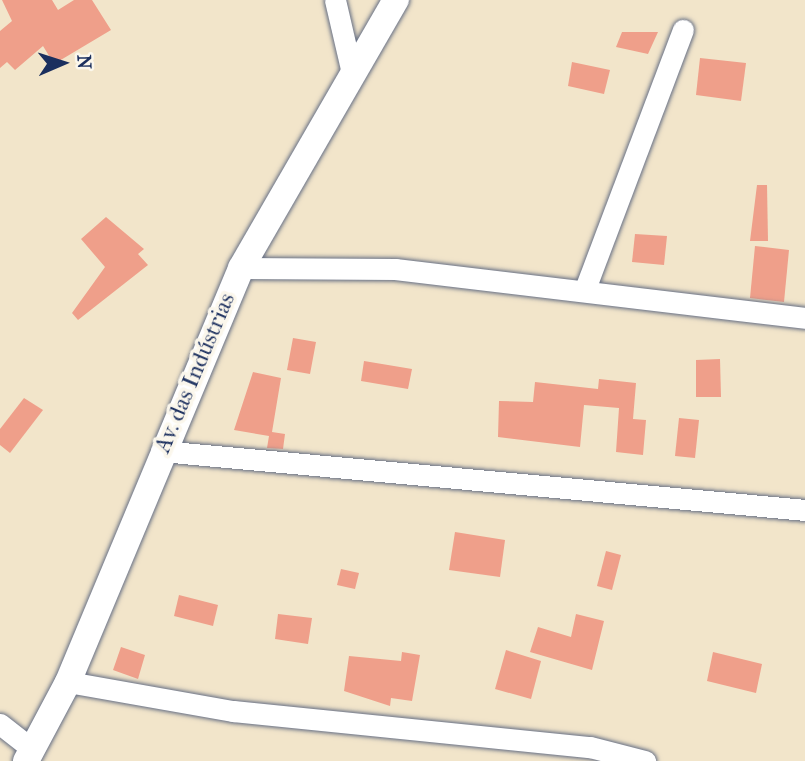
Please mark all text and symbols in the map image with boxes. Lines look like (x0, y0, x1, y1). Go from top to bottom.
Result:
north arrow (28, 28, 98, 98)
text: N (73, 54, 95, 70)
street label: Av. das Indústrias (149, 289, 241, 457)

